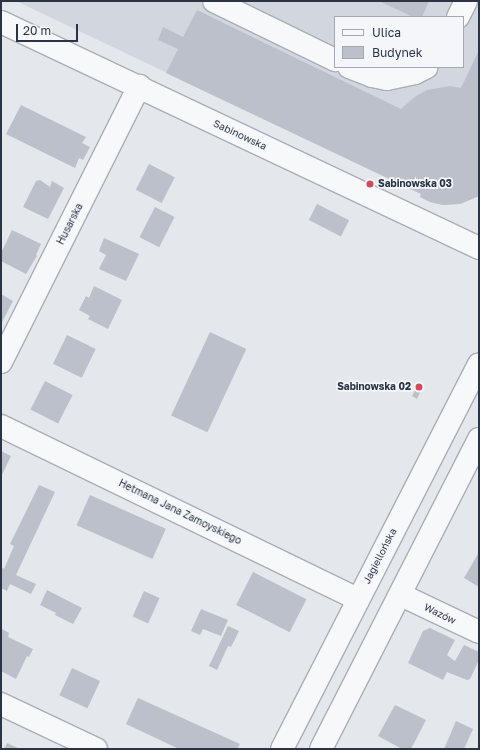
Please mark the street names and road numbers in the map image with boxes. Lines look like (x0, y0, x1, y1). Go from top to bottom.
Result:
street label: Sabinowska (211, 117, 269, 153)
street label: Husarska (54, 201, 86, 247)
street label: Hetmana Jana Zamoyskiego (117, 477, 243, 547)
street label: Jagiellońska (361, 526, 399, 586)
street label: Wazów (422, 601, 458, 627)

